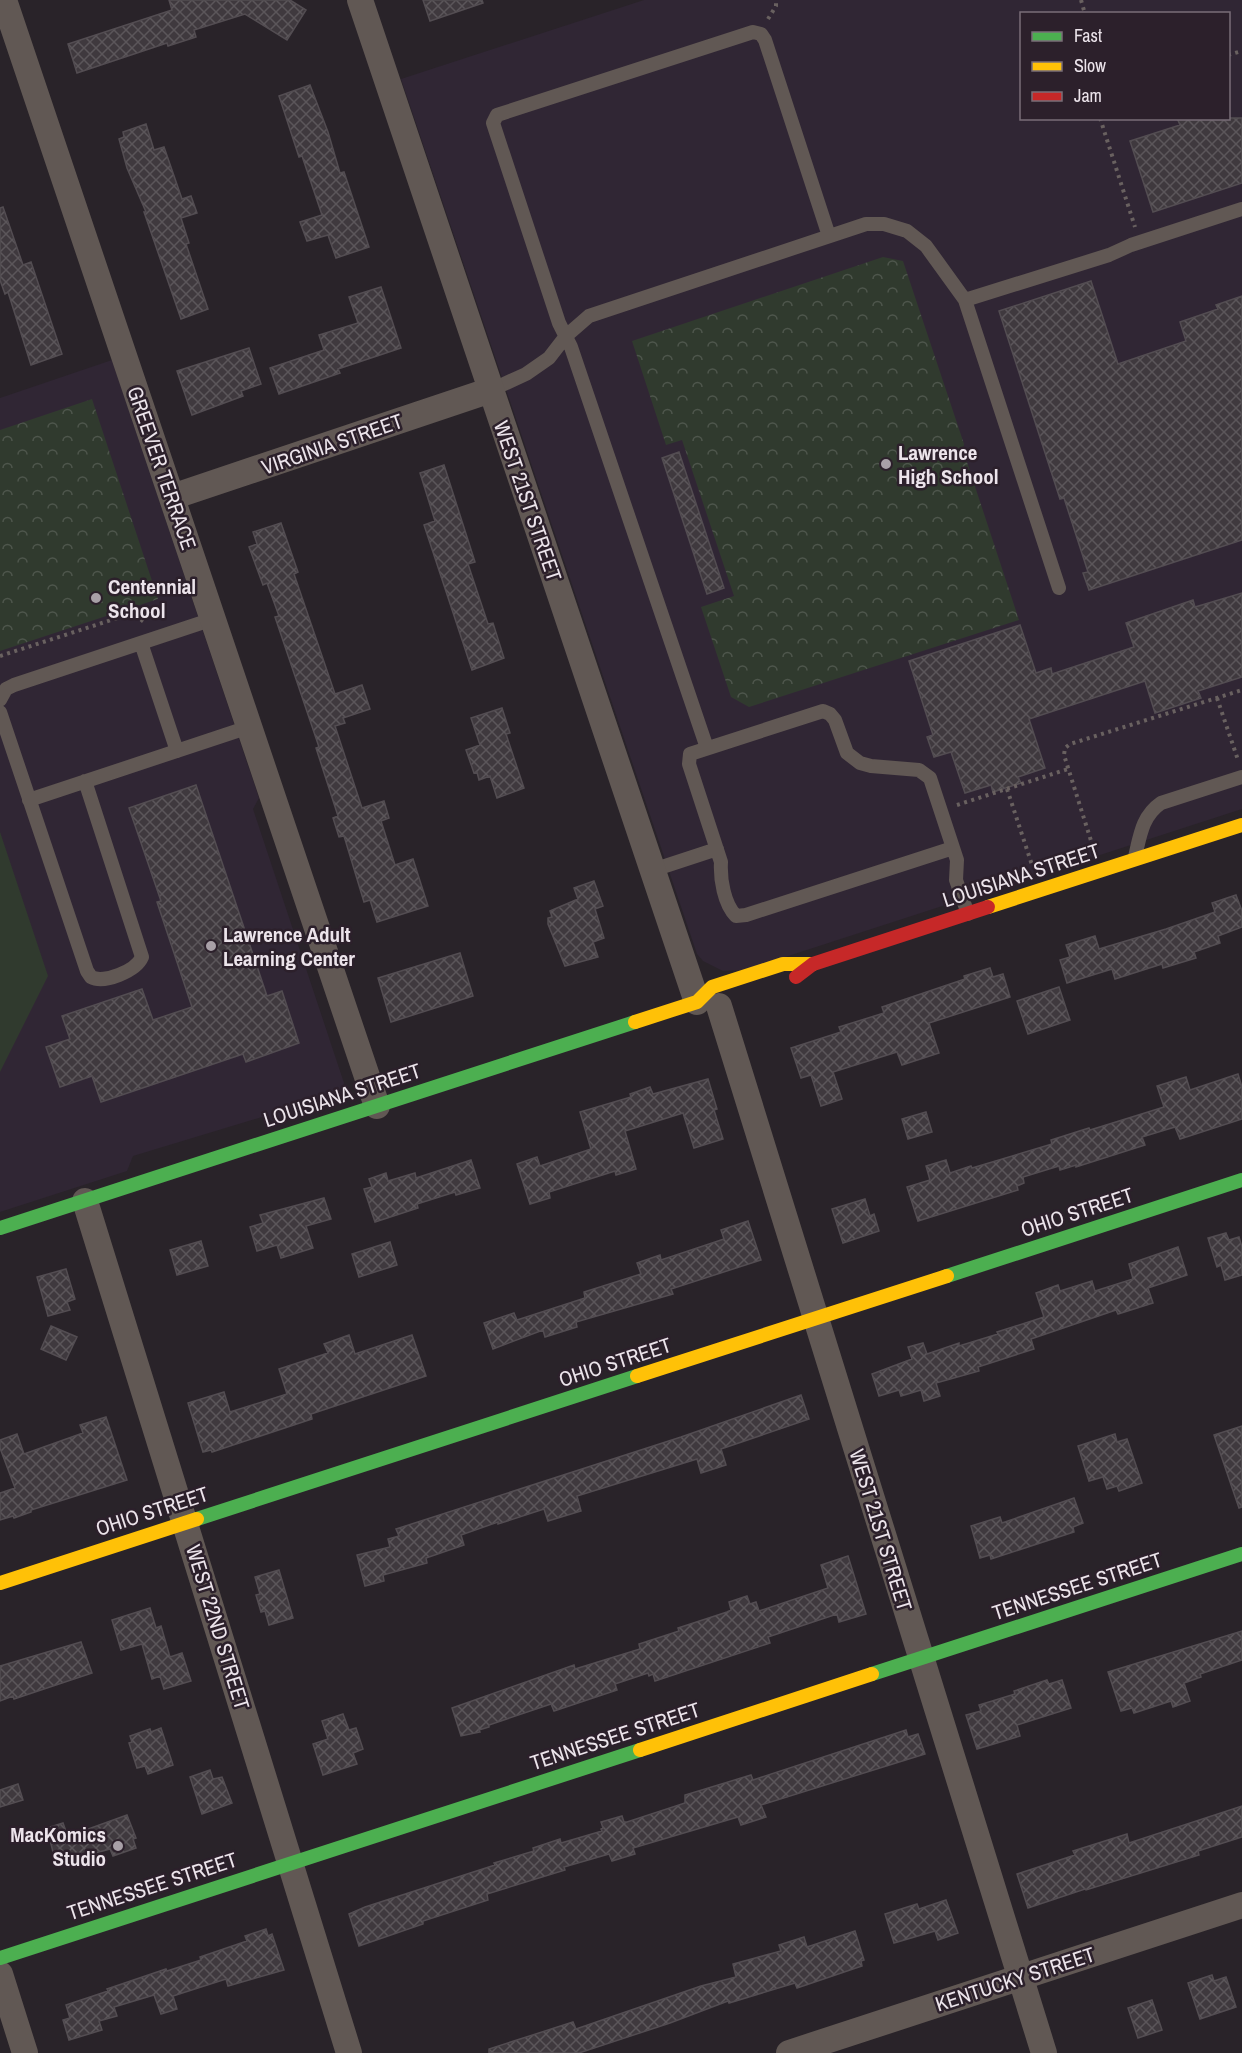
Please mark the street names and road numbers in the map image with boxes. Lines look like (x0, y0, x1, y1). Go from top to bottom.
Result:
street label: GREEVER TERRACE (120, 382, 204, 554)
street label: VIRGINIA STREET (258, 406, 407, 482)
street label: WEST 21ST STREET (487, 417, 569, 586)
street label: LOUISIANA STREET (939, 836, 1104, 914)
street label: LOUISIANA STREET (260, 1056, 425, 1134)
street label: OHIO STREET (1017, 1180, 1137, 1244)
street label: OHIO STREET (555, 1330, 675, 1394)
street label: WEST 21ST STREET (843, 1446, 920, 1615)
street label: OHIO STREET (92, 1479, 212, 1543)
street label: WEST 22ND STREET (179, 1541, 257, 1713)
street label: TENNESSEE STREET (988, 1545, 1166, 1627)
street label: TENNESSEE STREET (526, 1695, 704, 1777)
street label: TENNESSEE STREET (63, 1845, 241, 1927)
street label: KENTUCKY STREET (931, 1939, 1099, 2018)

